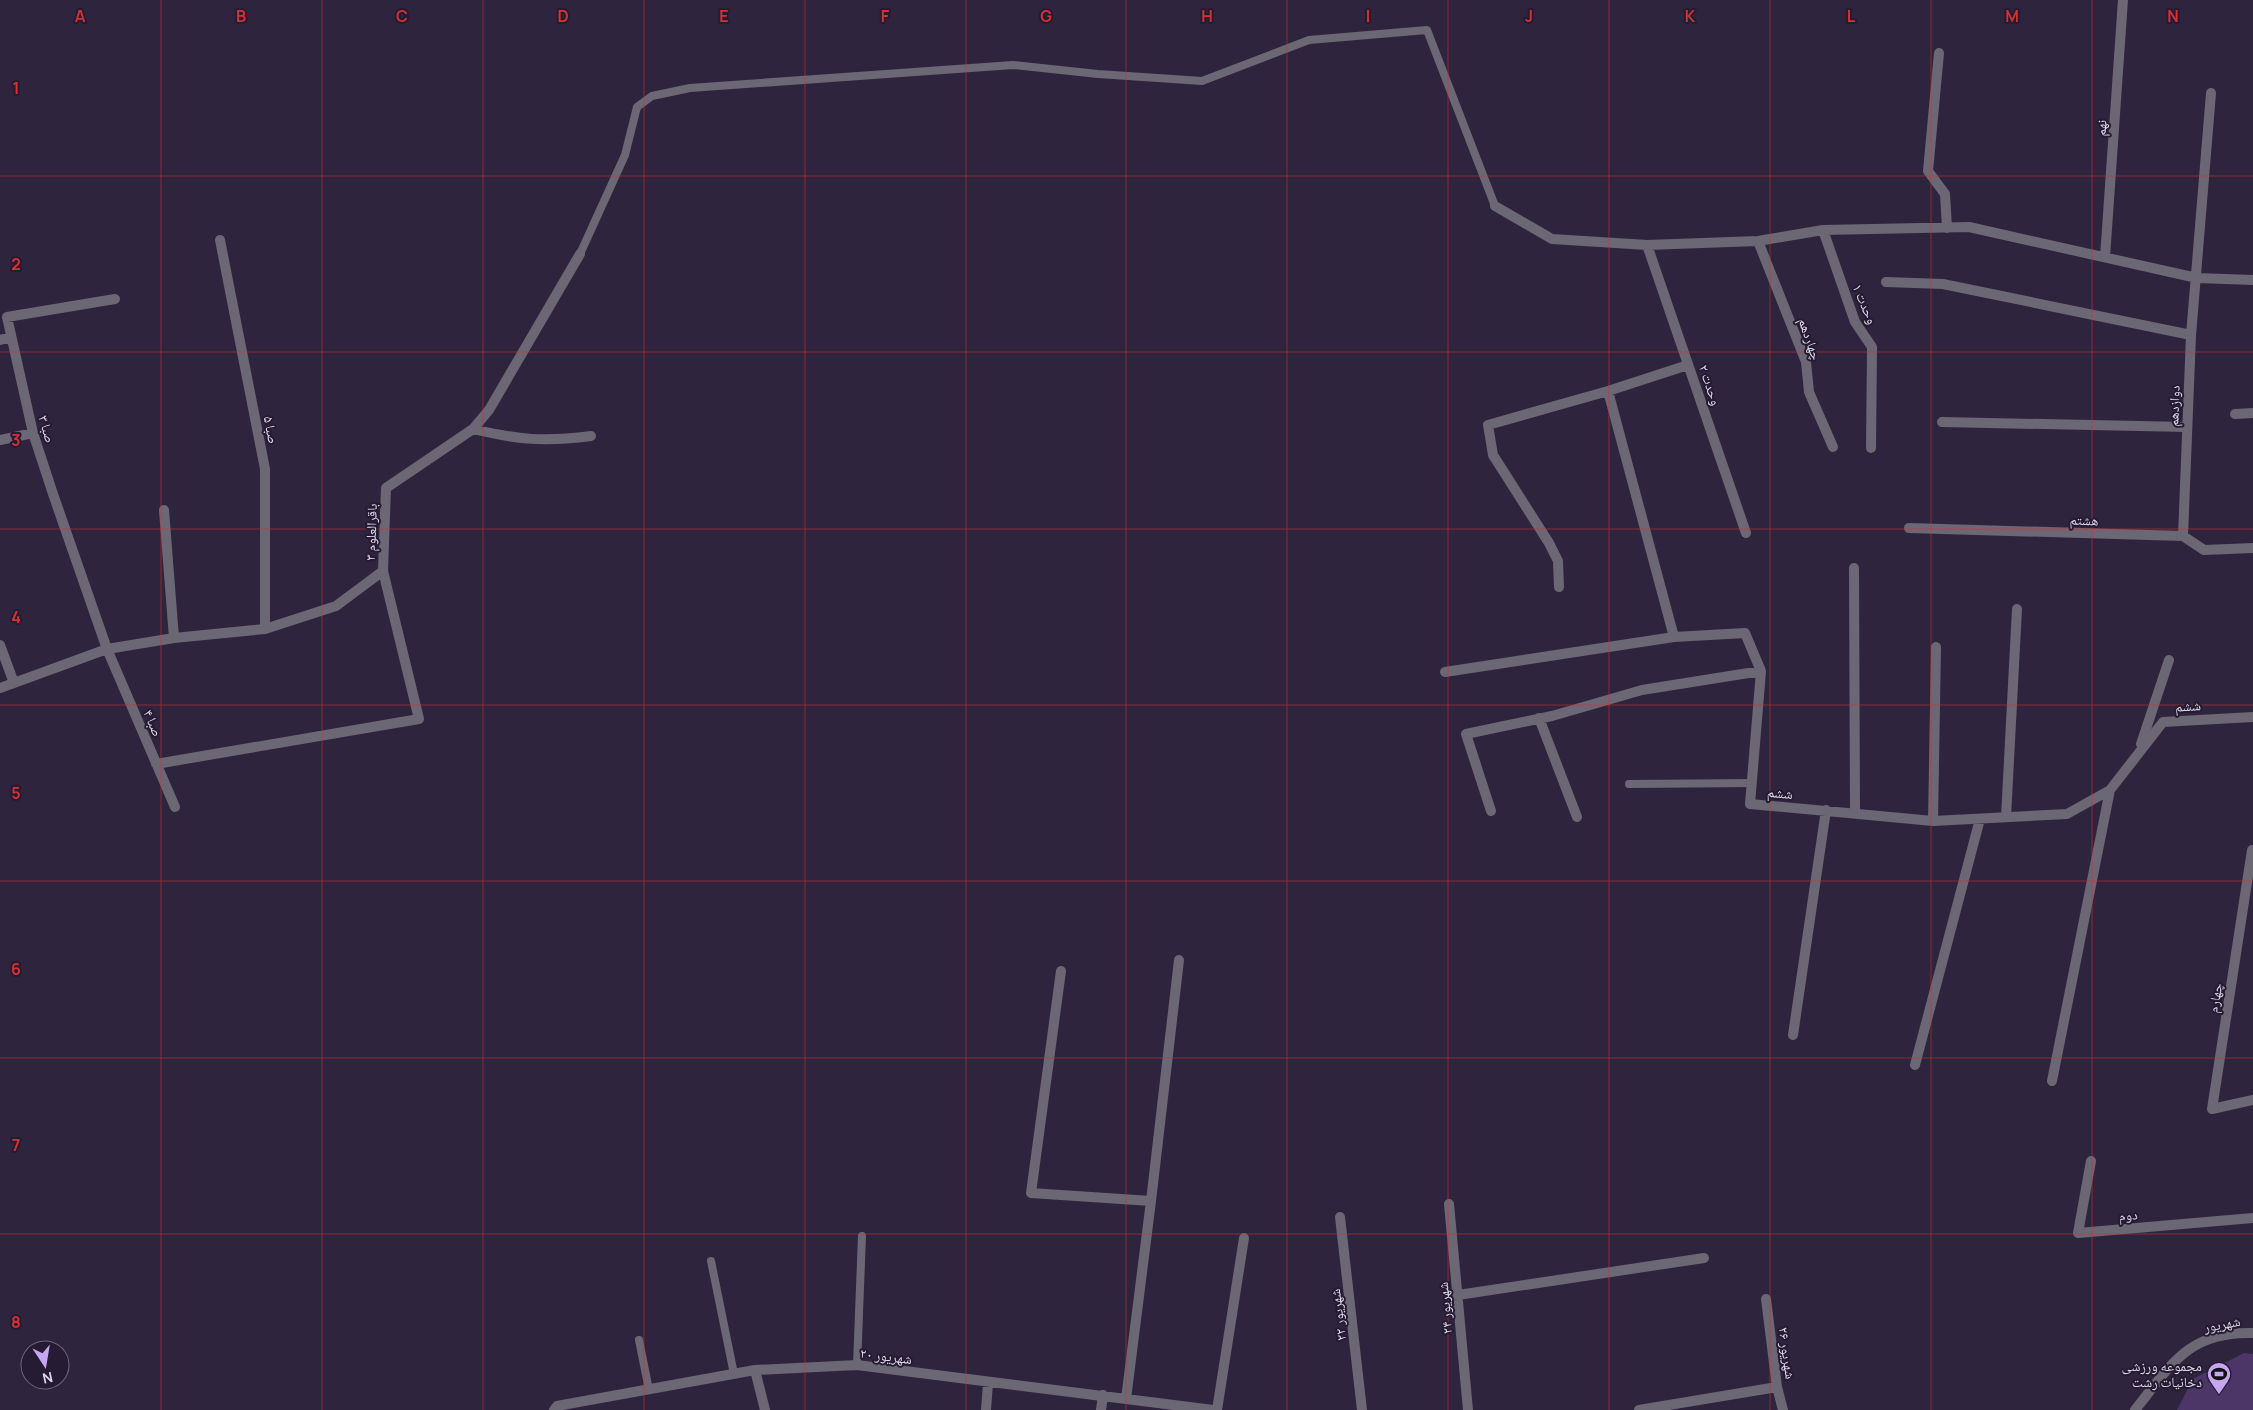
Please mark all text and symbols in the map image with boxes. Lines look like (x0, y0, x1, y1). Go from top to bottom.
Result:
text: A (75, 5, 86, 27)
text: B (236, 5, 246, 27)
text: C (396, 5, 408, 27)
text: D (557, 5, 569, 27)
text: E (719, 5, 729, 27)
text: F (881, 5, 890, 27)
text: G (1040, 5, 1052, 27)
text: H (1201, 5, 1213, 27)
text: I (1366, 5, 1370, 27)
text: J (1525, 5, 1533, 27)
text: K (1685, 5, 1696, 27)
text: L (1847, 5, 1856, 27)
text: M (2005, 5, 2019, 27)
text: N (2167, 5, 2179, 27)
text: 1 (12, 77, 20, 99)
street label: نهم (2090, 119, 2112, 137)
text: 2 (11, 253, 21, 275)
street label: وحدت ۱ (1849, 281, 1882, 327)
street label: چهاردهم (1793, 315, 1827, 363)
street label: وحدت ۲ (1695, 362, 1726, 408)
street label: دوازدهم (2163, 385, 2185, 427)
street label: صبا ۳ (35, 413, 60, 445)
street label: صبا ۵ (260, 414, 283, 445)
text: 3 (11, 429, 21, 451)
street label: باقرالعلوم ۳ (360, 503, 382, 561)
street label: هشتم (2069, 510, 2099, 530)
text: 4 (11, 606, 21, 628)
street label: ششم (2175, 695, 2201, 717)
street label: صبا ۴ (139, 706, 168, 739)
text: 5 (11, 782, 21, 804)
street label: ششم (1766, 782, 1794, 804)
text: 6 (11, 958, 21, 980)
street label: چهارم (2203, 982, 2227, 1014)
text: 7 (12, 1134, 20, 1156)
street label: دوم (2118, 1204, 2139, 1226)
street label: شهریور ۲۴ (1433, 1281, 1456, 1335)
street label: شهریور ۲۲ (1325, 1288, 1350, 1342)
text: 8 (11, 1311, 21, 1333)
street label: شهریور (2201, 1311, 2242, 1336)
street label: شهریور ۲۶ (1774, 1326, 1801, 1380)
north arrow (20, 1340, 70, 1390)
street label: شهریور ۲۰ (859, 1343, 913, 1368)
place label: مجموعه ورزشی دخانیات رشت (2122, 1356, 2202, 1391)
sports icon: مجموعه ورزشی دخانیات رشت (2206, 1361, 2232, 1395)
text: N (41, 1368, 55, 1389)

